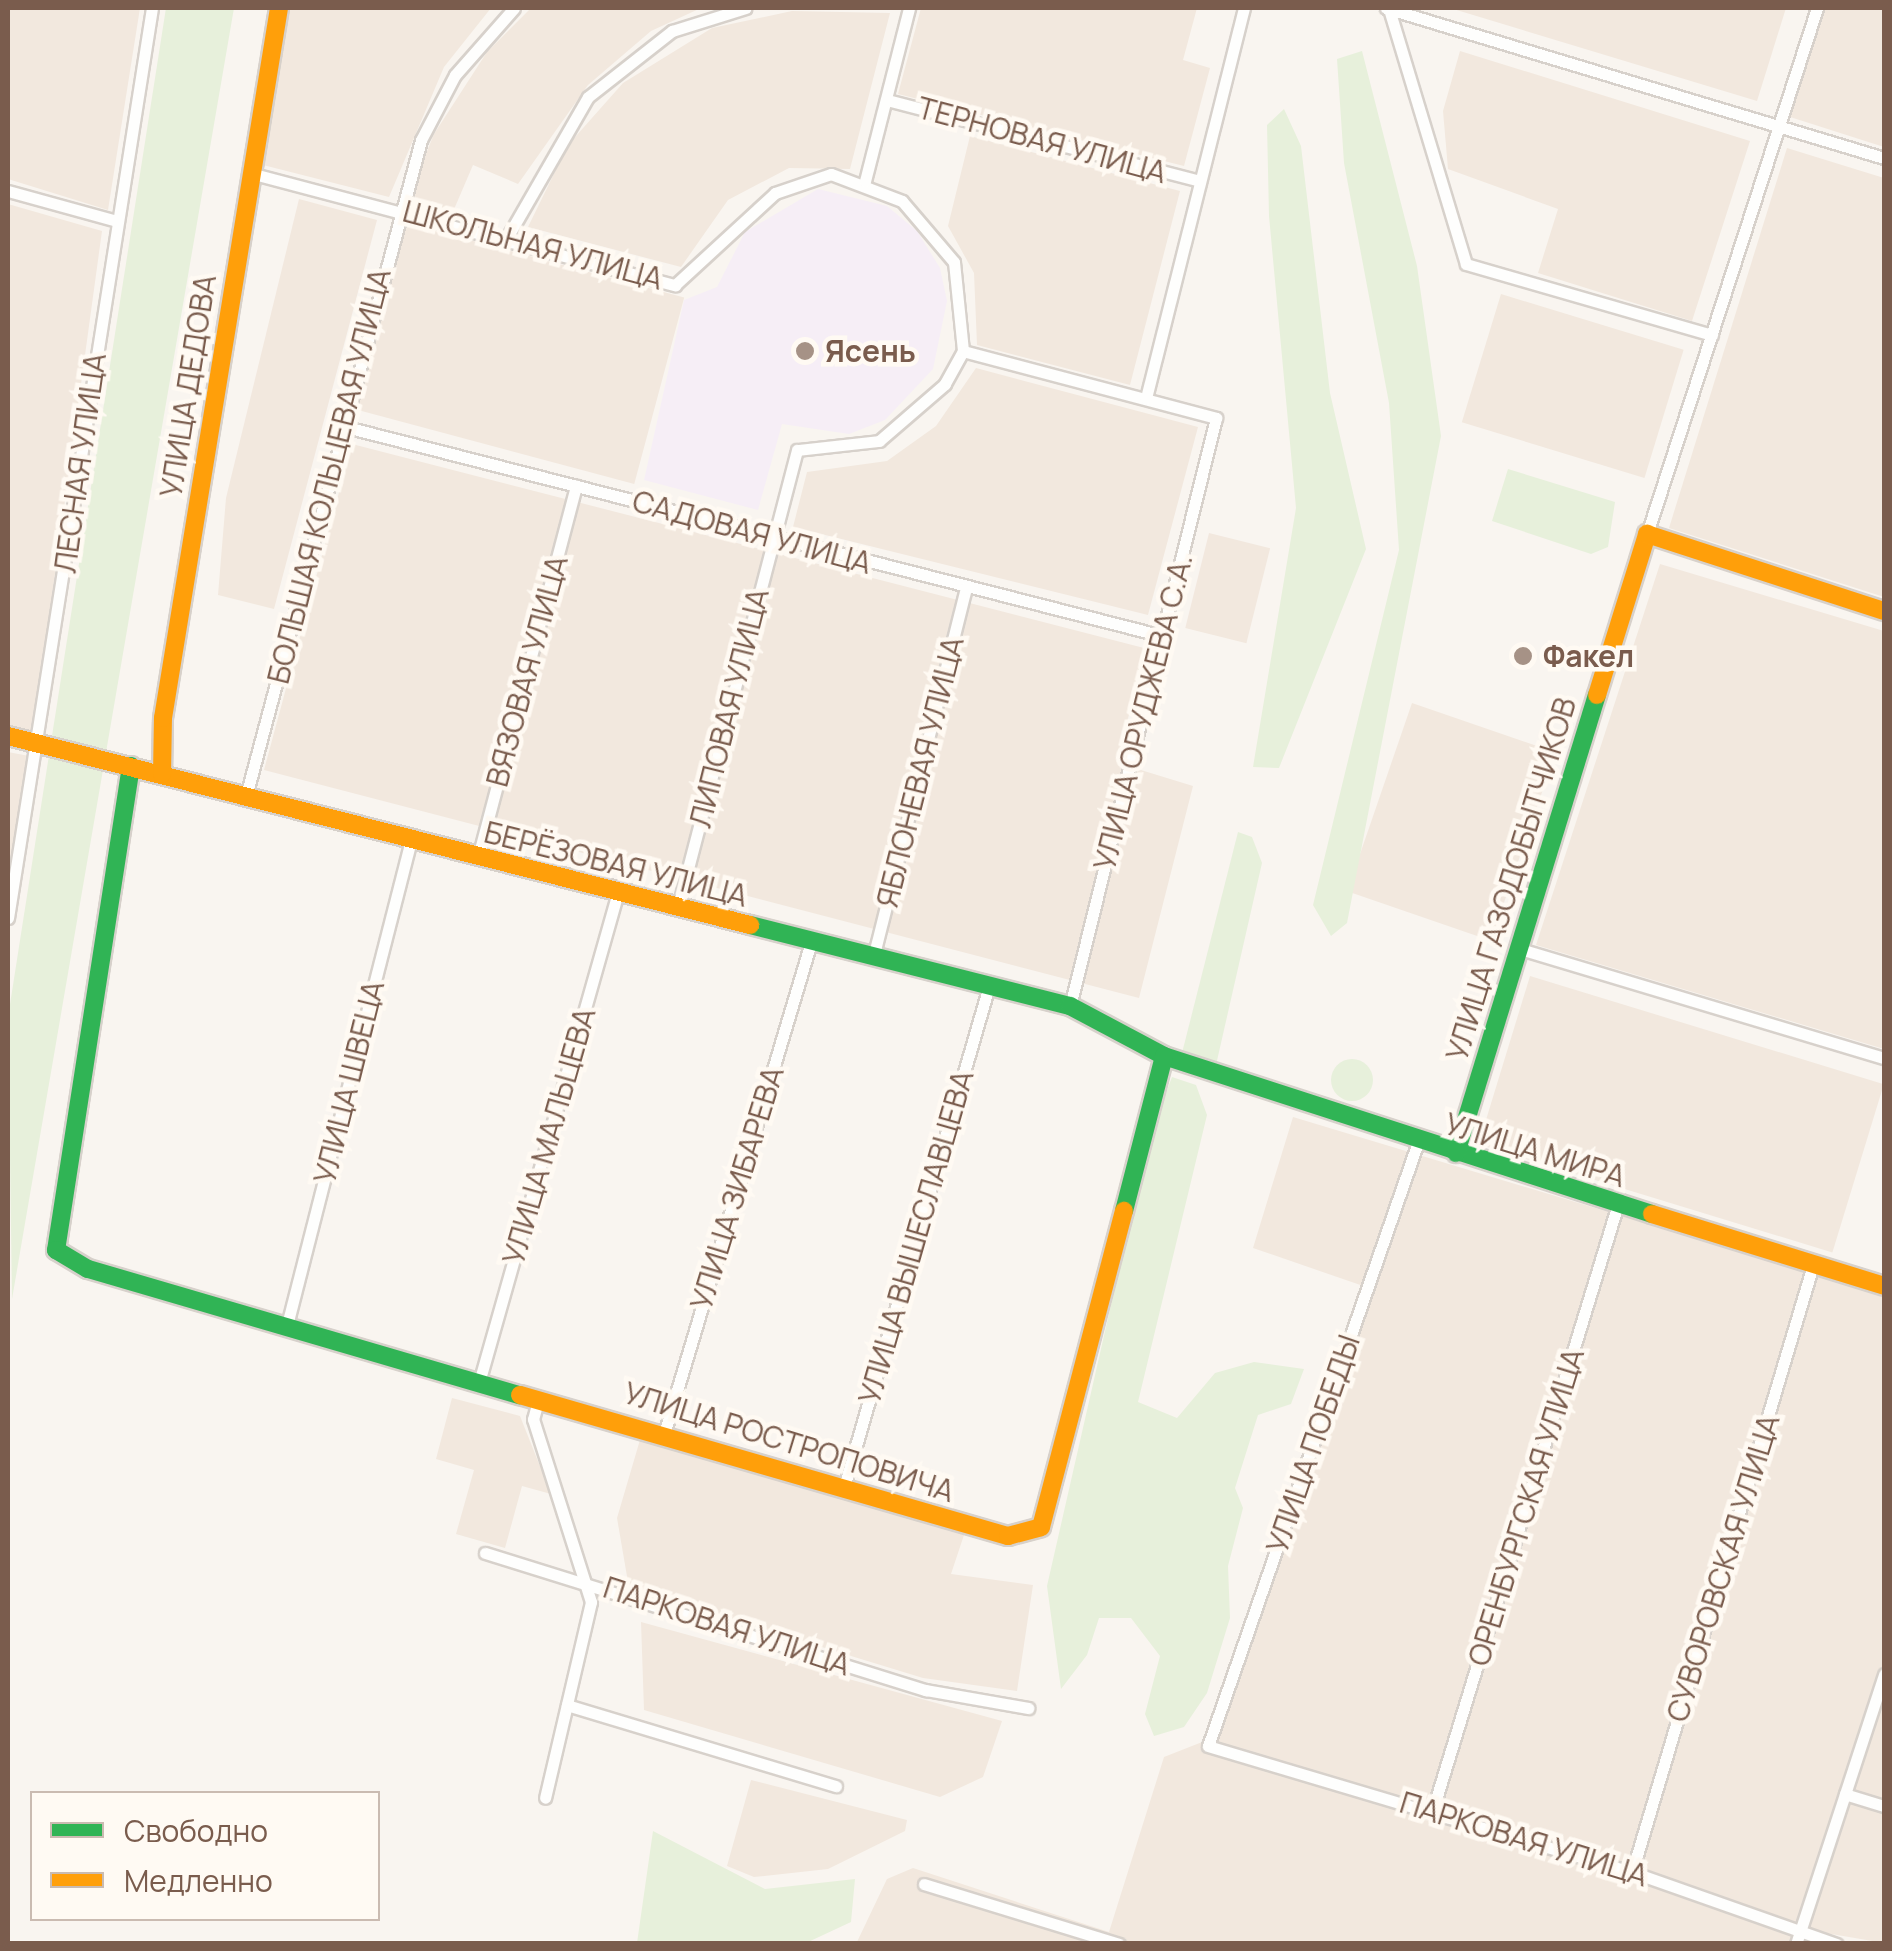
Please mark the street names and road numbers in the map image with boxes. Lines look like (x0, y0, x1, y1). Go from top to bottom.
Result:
street label: ТЕРНОВАЯ УЛИЦА (914, 89, 1170, 191)
street label: ШКОЛЬНАЯ УЛИЦА (399, 193, 667, 297)
street label: БОЛЬШАЯ КОЛЬЦЕВАЯ УЛИЦА (260, 265, 398, 687)
street label: УЛИЦА ДЕДОВА (153, 272, 223, 500)
street label: ЛЕСНАЯ УЛИЦА (47, 351, 113, 575)
street label: САДОВАЯ УЛИЦА (629, 483, 875, 581)
street label: УЛИЦА ОРУДЖЕВА С.А. (1086, 550, 1200, 874)
street label: ВЯЗОВАЯ УЛИЦА (479, 551, 575, 791)
street label: ЛИПОВАЯ УЛИЦА (682, 585, 776, 831)
street label: ЯБЛОНЕВАЯ УЛИЦА (869, 633, 971, 911)
street label: УЛИЦА ГАЗОДОБЫТЧИКОВ (1439, 693, 1583, 1065)
street label: БЕРЁЗОВАЯ УЛИЦА (481, 814, 751, 914)
street label: УЛИЦА ШВЕЦА (306, 977, 392, 1187)
street label: УЛИЦА МАЛЬЦЕВА (495, 1004, 603, 1268)
street label: УЛИЦА ЗИБАРЕВА (683, 1062, 791, 1314)
street label: УЛИЦА ВЫШЕСЛАВЦЕВА (851, 1066, 981, 1408)
street label: УЛИЦА МИРА (1440, 1105, 1630, 1195)
street label: УЛИЦА ПОБЕДЫ (1259, 1330, 1367, 1558)
street label: ОРЕНБУРГСКАЯ УЛИЦА (1461, 1344, 1591, 1670)
street label: УЛИЦА РОСТРОПОВИЧА (620, 1375, 958, 1509)
street label: СУВОРОВСКАЯ УЛИЦА (1659, 1410, 1787, 1726)
street label: ПАРКОВАЯ УЛИЦА (599, 1569, 855, 1683)
street label: ПАРКОВАЯ УЛИЦА (1396, 1784, 1652, 1894)

